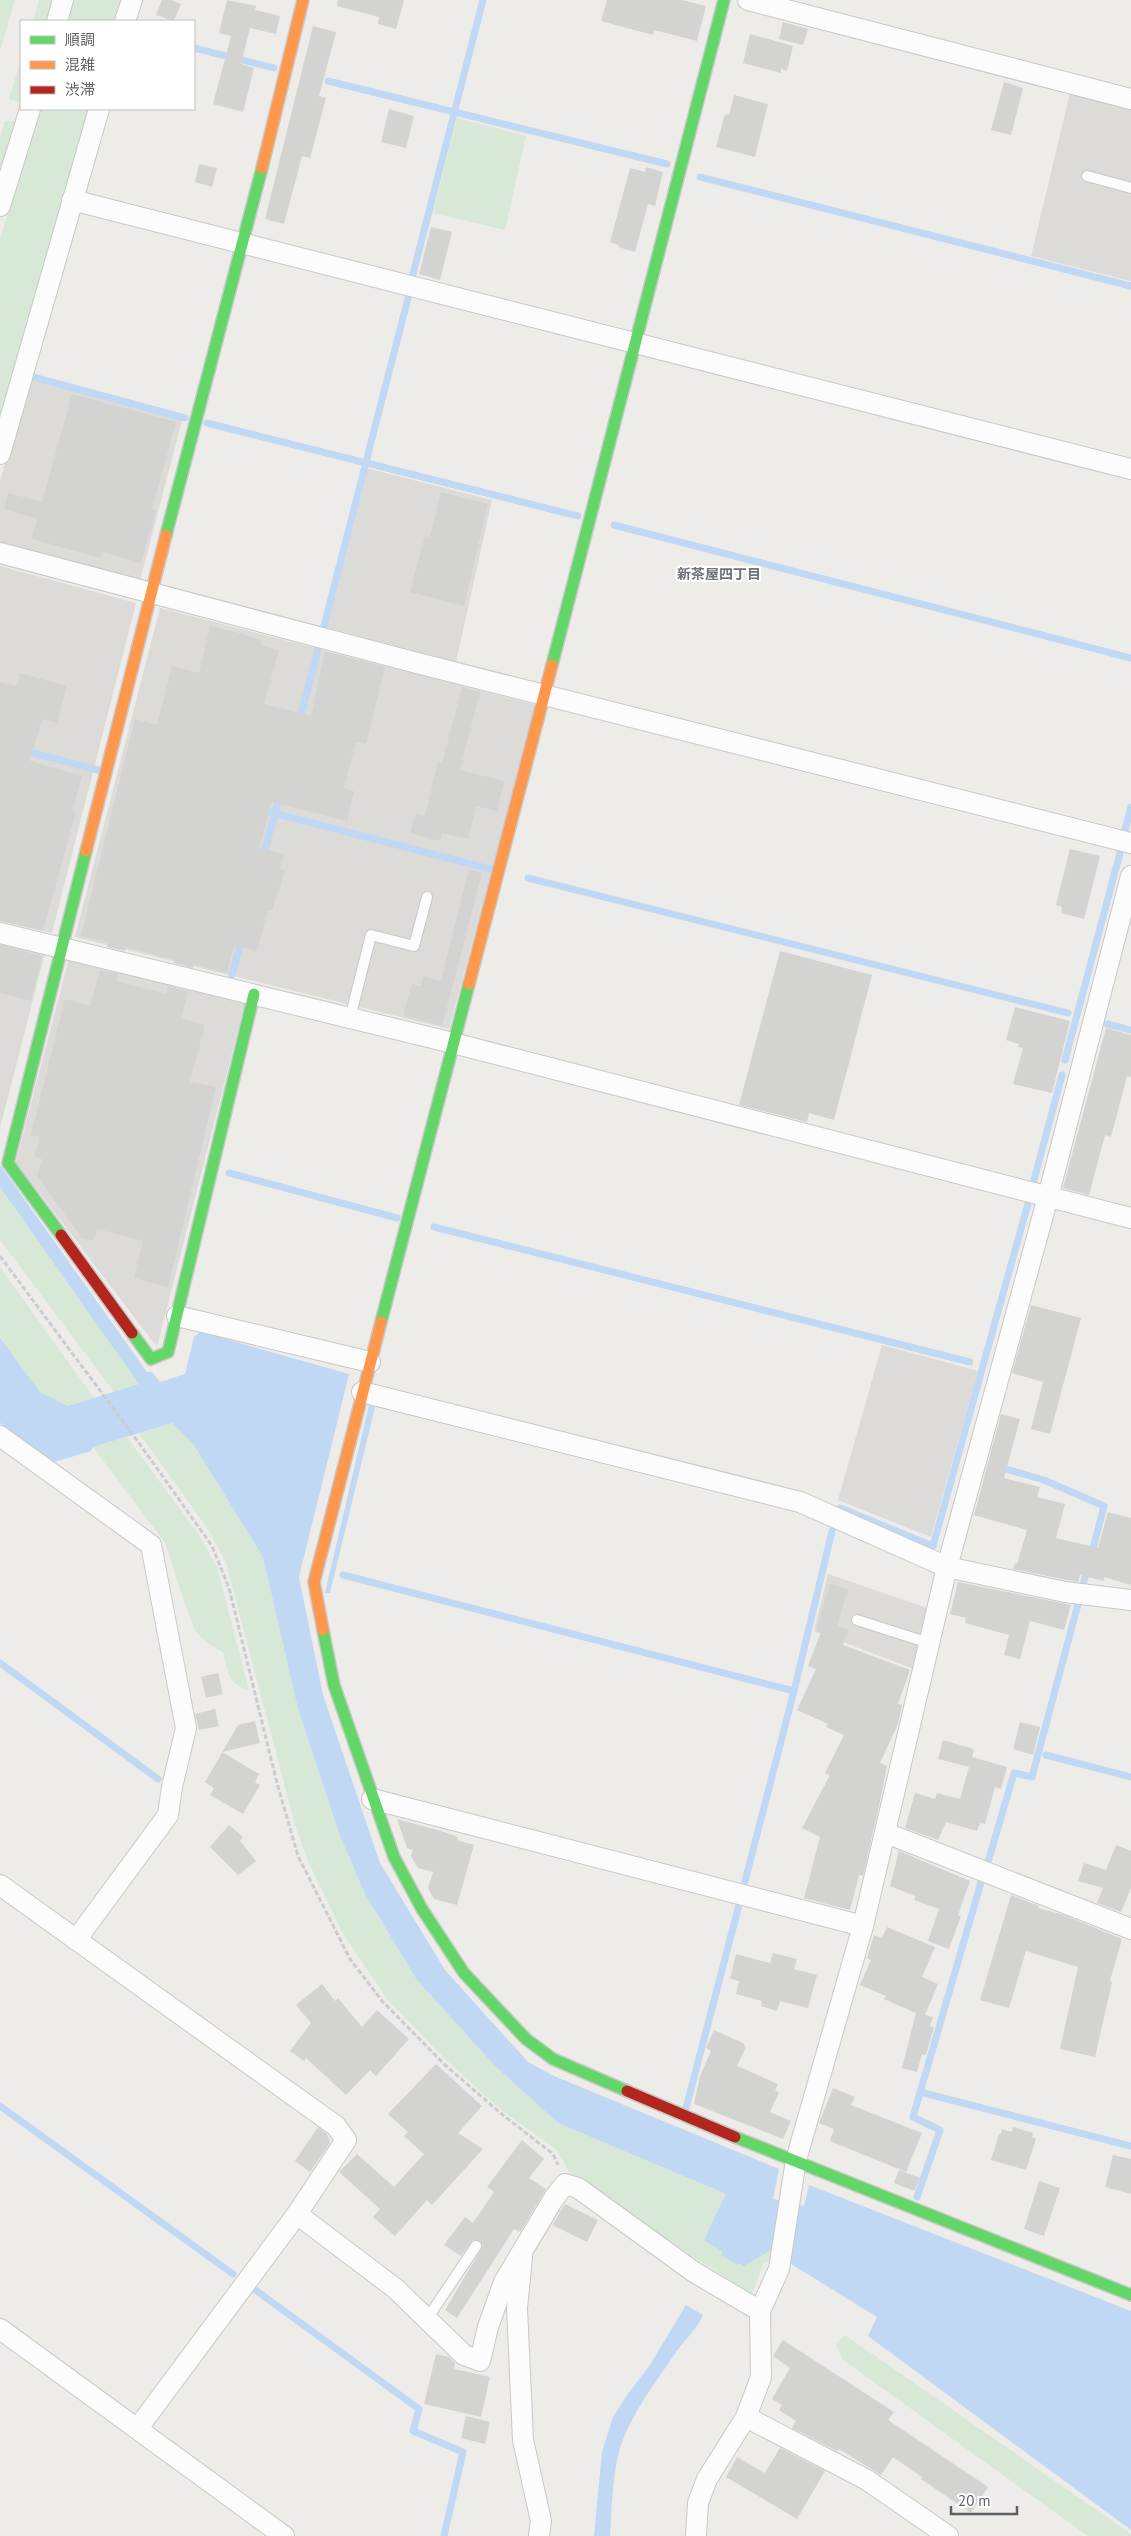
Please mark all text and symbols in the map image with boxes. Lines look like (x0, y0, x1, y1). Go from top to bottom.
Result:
legend (20, 20, 195, 110)
text: 順調 (65, 30, 95, 49)
text: 混雑 (65, 55, 95, 74)
text: 渋滞 (65, 80, 95, 99)
district label: 新茶屋四丁目 (677, 565, 761, 583)
scale bar (951, 2484, 1017, 2516)
text: 20 m (958, 2491, 991, 2510)

